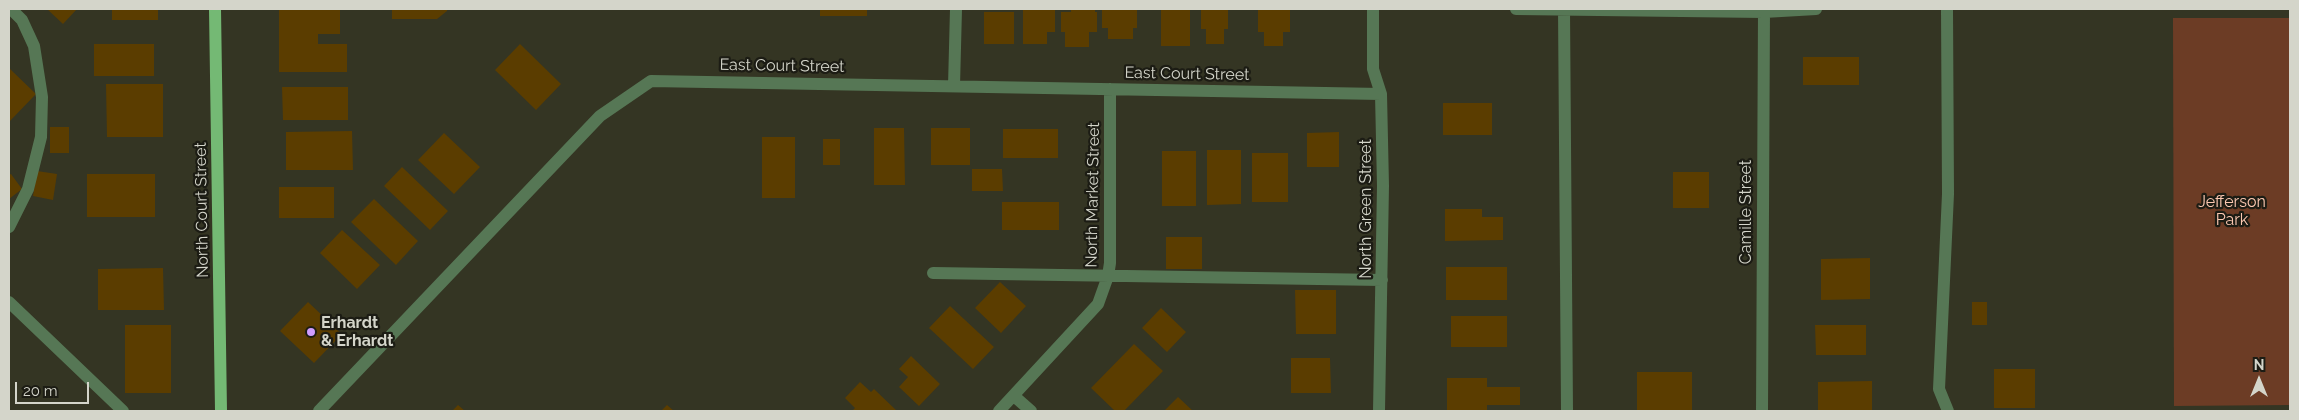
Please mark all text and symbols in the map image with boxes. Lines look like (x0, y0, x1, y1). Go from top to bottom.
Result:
street label: East Court Street (719, 55, 845, 77)
street label: East Court Street (1124, 63, 1250, 85)
street label: North Market Street (1082, 122, 1104, 268)
street label: North Green Street (1356, 139, 1376, 279)
street label: North Court Street (191, 142, 213, 278)
street label: Camille Street (1736, 160, 1756, 264)
park label: Jefferson Park (2198, 192, 2266, 230)
place label: Erhardt & Erhardt (321, 313, 393, 351)
marker: Erhardt & Erhardt (305, 326, 317, 338)
north arrow (2234, 355, 2284, 405)
text: N (2254, 357, 2264, 373)
scale bar (18, 372, 91, 404)
text: 20 m (23, 382, 58, 400)

